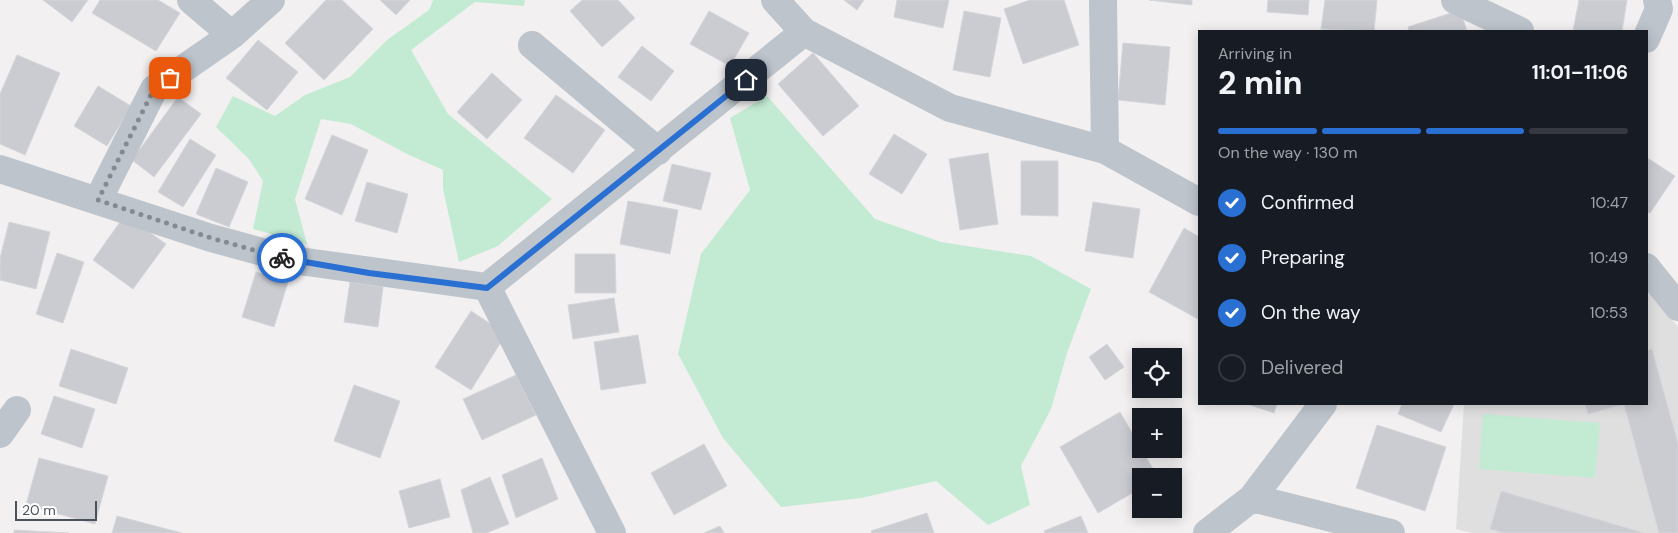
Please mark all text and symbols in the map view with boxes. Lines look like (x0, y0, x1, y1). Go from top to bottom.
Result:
text: Arriving in (1218, 43, 1292, 64)
pin (149, 57, 191, 99)
pin (725, 59, 767, 101)
text: 11:01–11:06 (1532, 60, 1628, 85)
text: 2 min (1218, 62, 1303, 104)
icon: bag (156, 64, 184, 92)
icon: home (732, 66, 760, 94)
text: On the way · 130 m (1218, 142, 1358, 163)
icon: check (1218, 189, 1246, 217)
text: Confirmed (1261, 190, 1354, 215)
text: 10:47 (1591, 192, 1628, 213)
courier (257, 233, 307, 283)
icon: bike (268, 244, 296, 272)
icon: check (1218, 244, 1246, 272)
text: Preparing (1261, 245, 1345, 270)
text: 10:49 (1589, 247, 1628, 268)
icon: check (1218, 299, 1246, 327)
text: On the way (1261, 300, 1361, 325)
text: 10:53 (1590, 302, 1628, 323)
map controls (1132, 348, 1182, 518)
button: locate (1132, 348, 1182, 398)
text: Delivered (1261, 355, 1343, 380)
button: + (1132, 408, 1182, 458)
button: − (1132, 468, 1182, 518)
scale bar (15, 498, 98, 521)
text: 20 m (22, 501, 56, 519)

